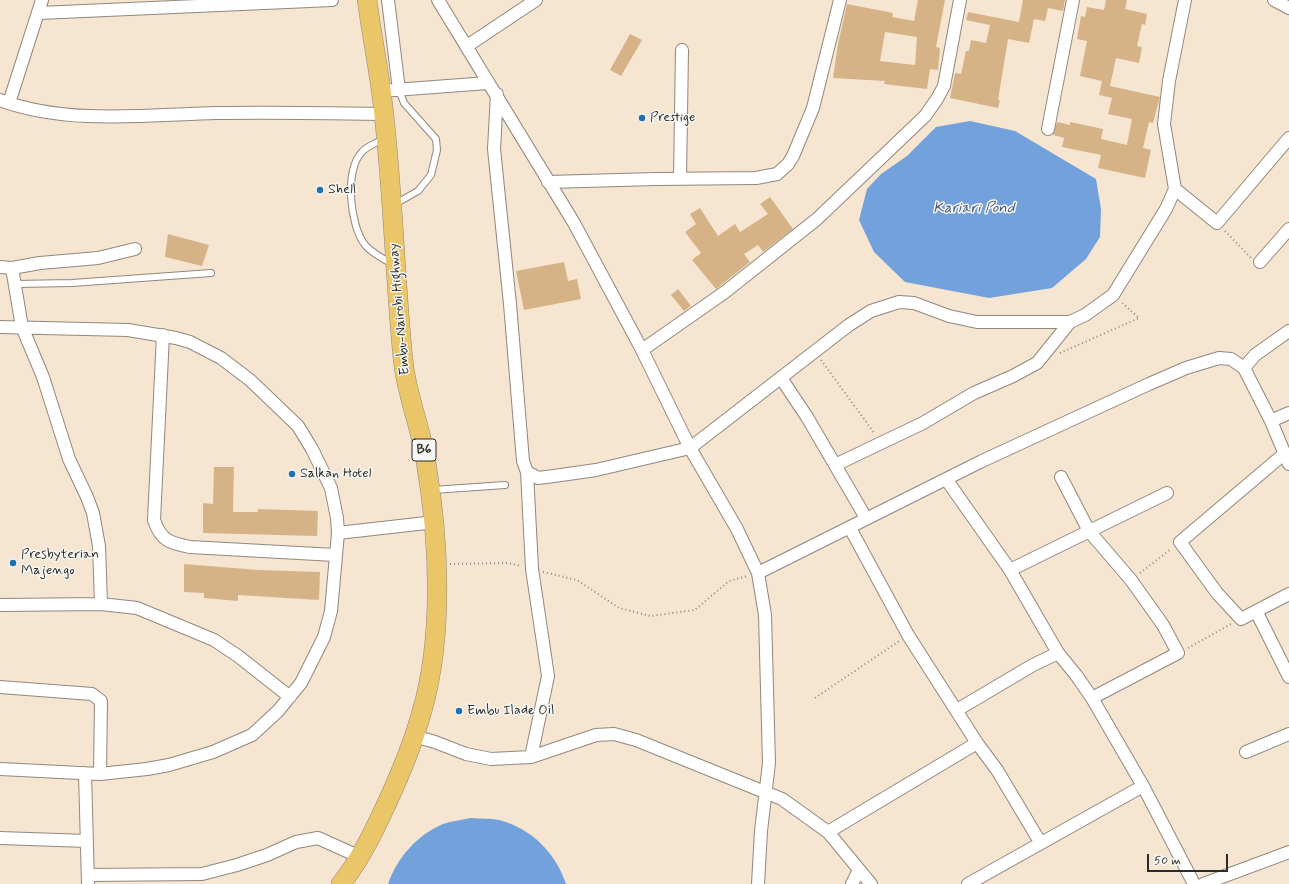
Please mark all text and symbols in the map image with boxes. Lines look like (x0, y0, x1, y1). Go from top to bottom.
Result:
place label: Prestige (650, 110, 695, 126)
marker: Prestige (637, 113, 647, 123)
place label: Shell (328, 182, 356, 198)
marker: Shell (315, 185, 325, 195)
water label: Kariari Pond (933, 200, 1015, 218)
street label: Embu-Nairobi Highway (386, 242, 414, 376)
road number: B6 (412, 439, 436, 461)
place label: Salkan Hotel (300, 466, 371, 482)
marker: Salkan Hotel (287, 469, 297, 479)
place label: Presbyterian Majengo (21, 547, 99, 580)
marker: Presbyterian Majengo (8, 558, 18, 568)
place label: Embu Ilade Oil (467, 703, 555, 719)
marker: Embu Ilade Oil (454, 706, 464, 716)
scale bar (1149, 846, 1230, 872)
text: 50 m (1154, 853, 1181, 869)

